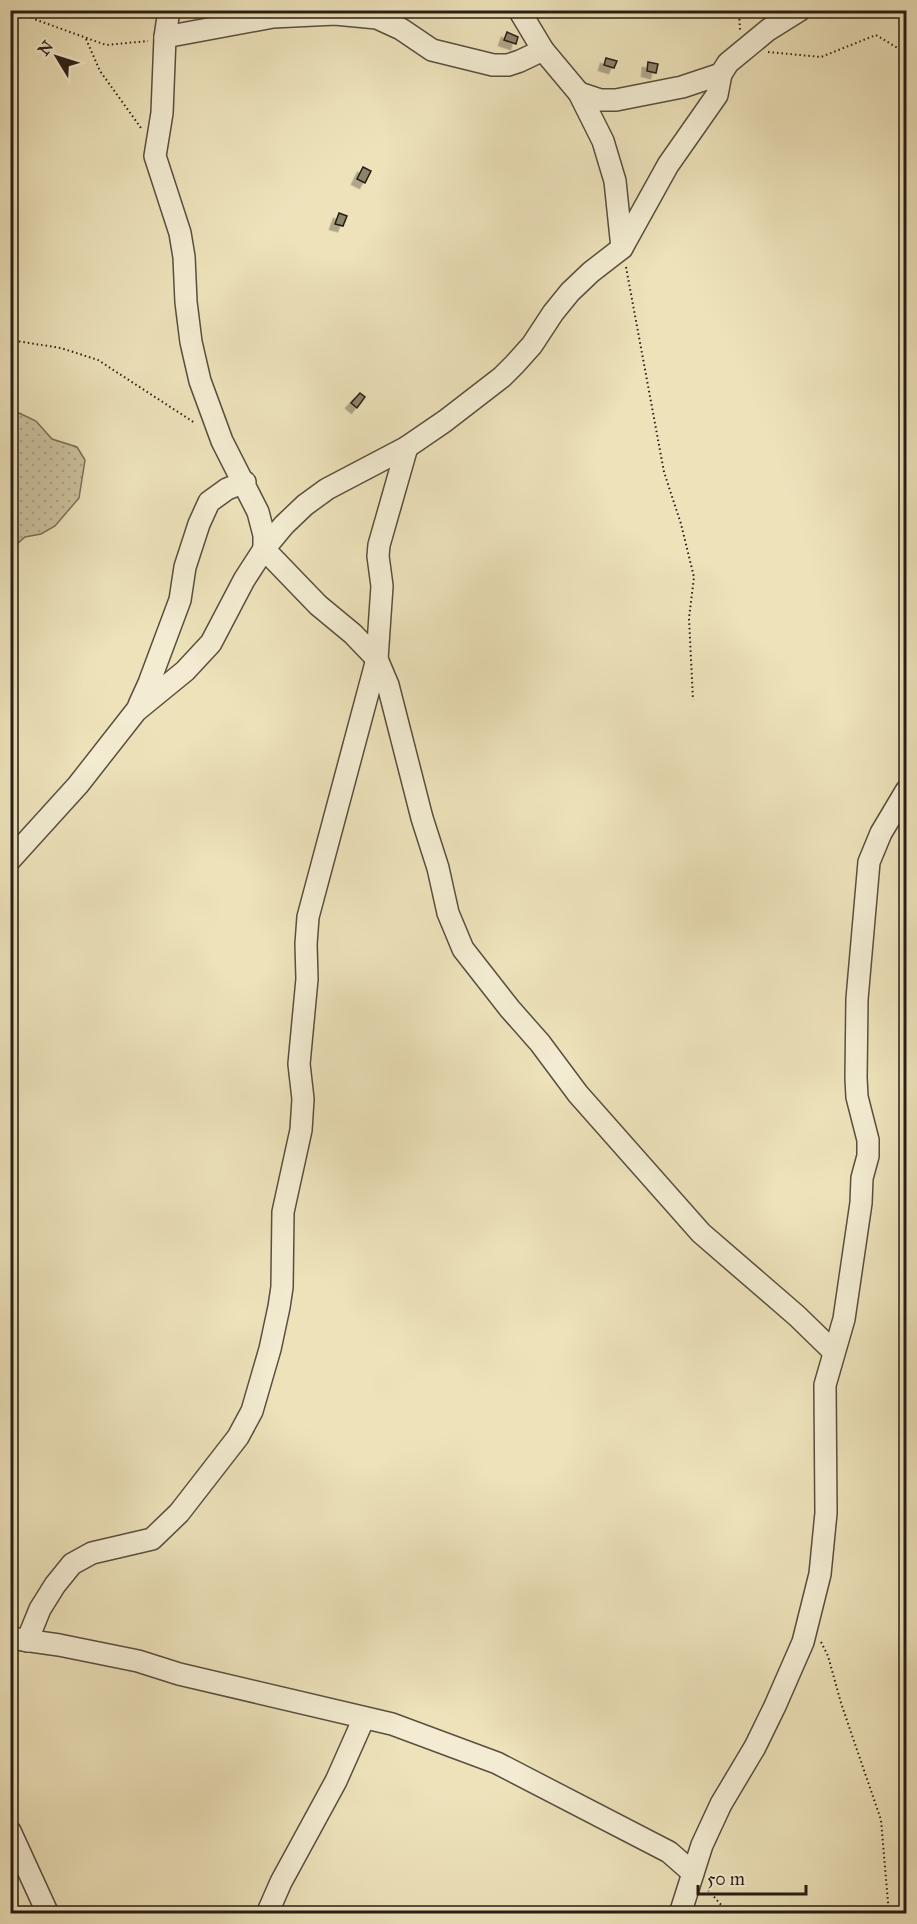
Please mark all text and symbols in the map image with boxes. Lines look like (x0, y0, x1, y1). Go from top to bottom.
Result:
north arrow (27, 27, 87, 87)
text: N (34, 37, 57, 59)
scale bar (698, 1858, 806, 1896)
text: 50 m (707, 1868, 745, 1890)

